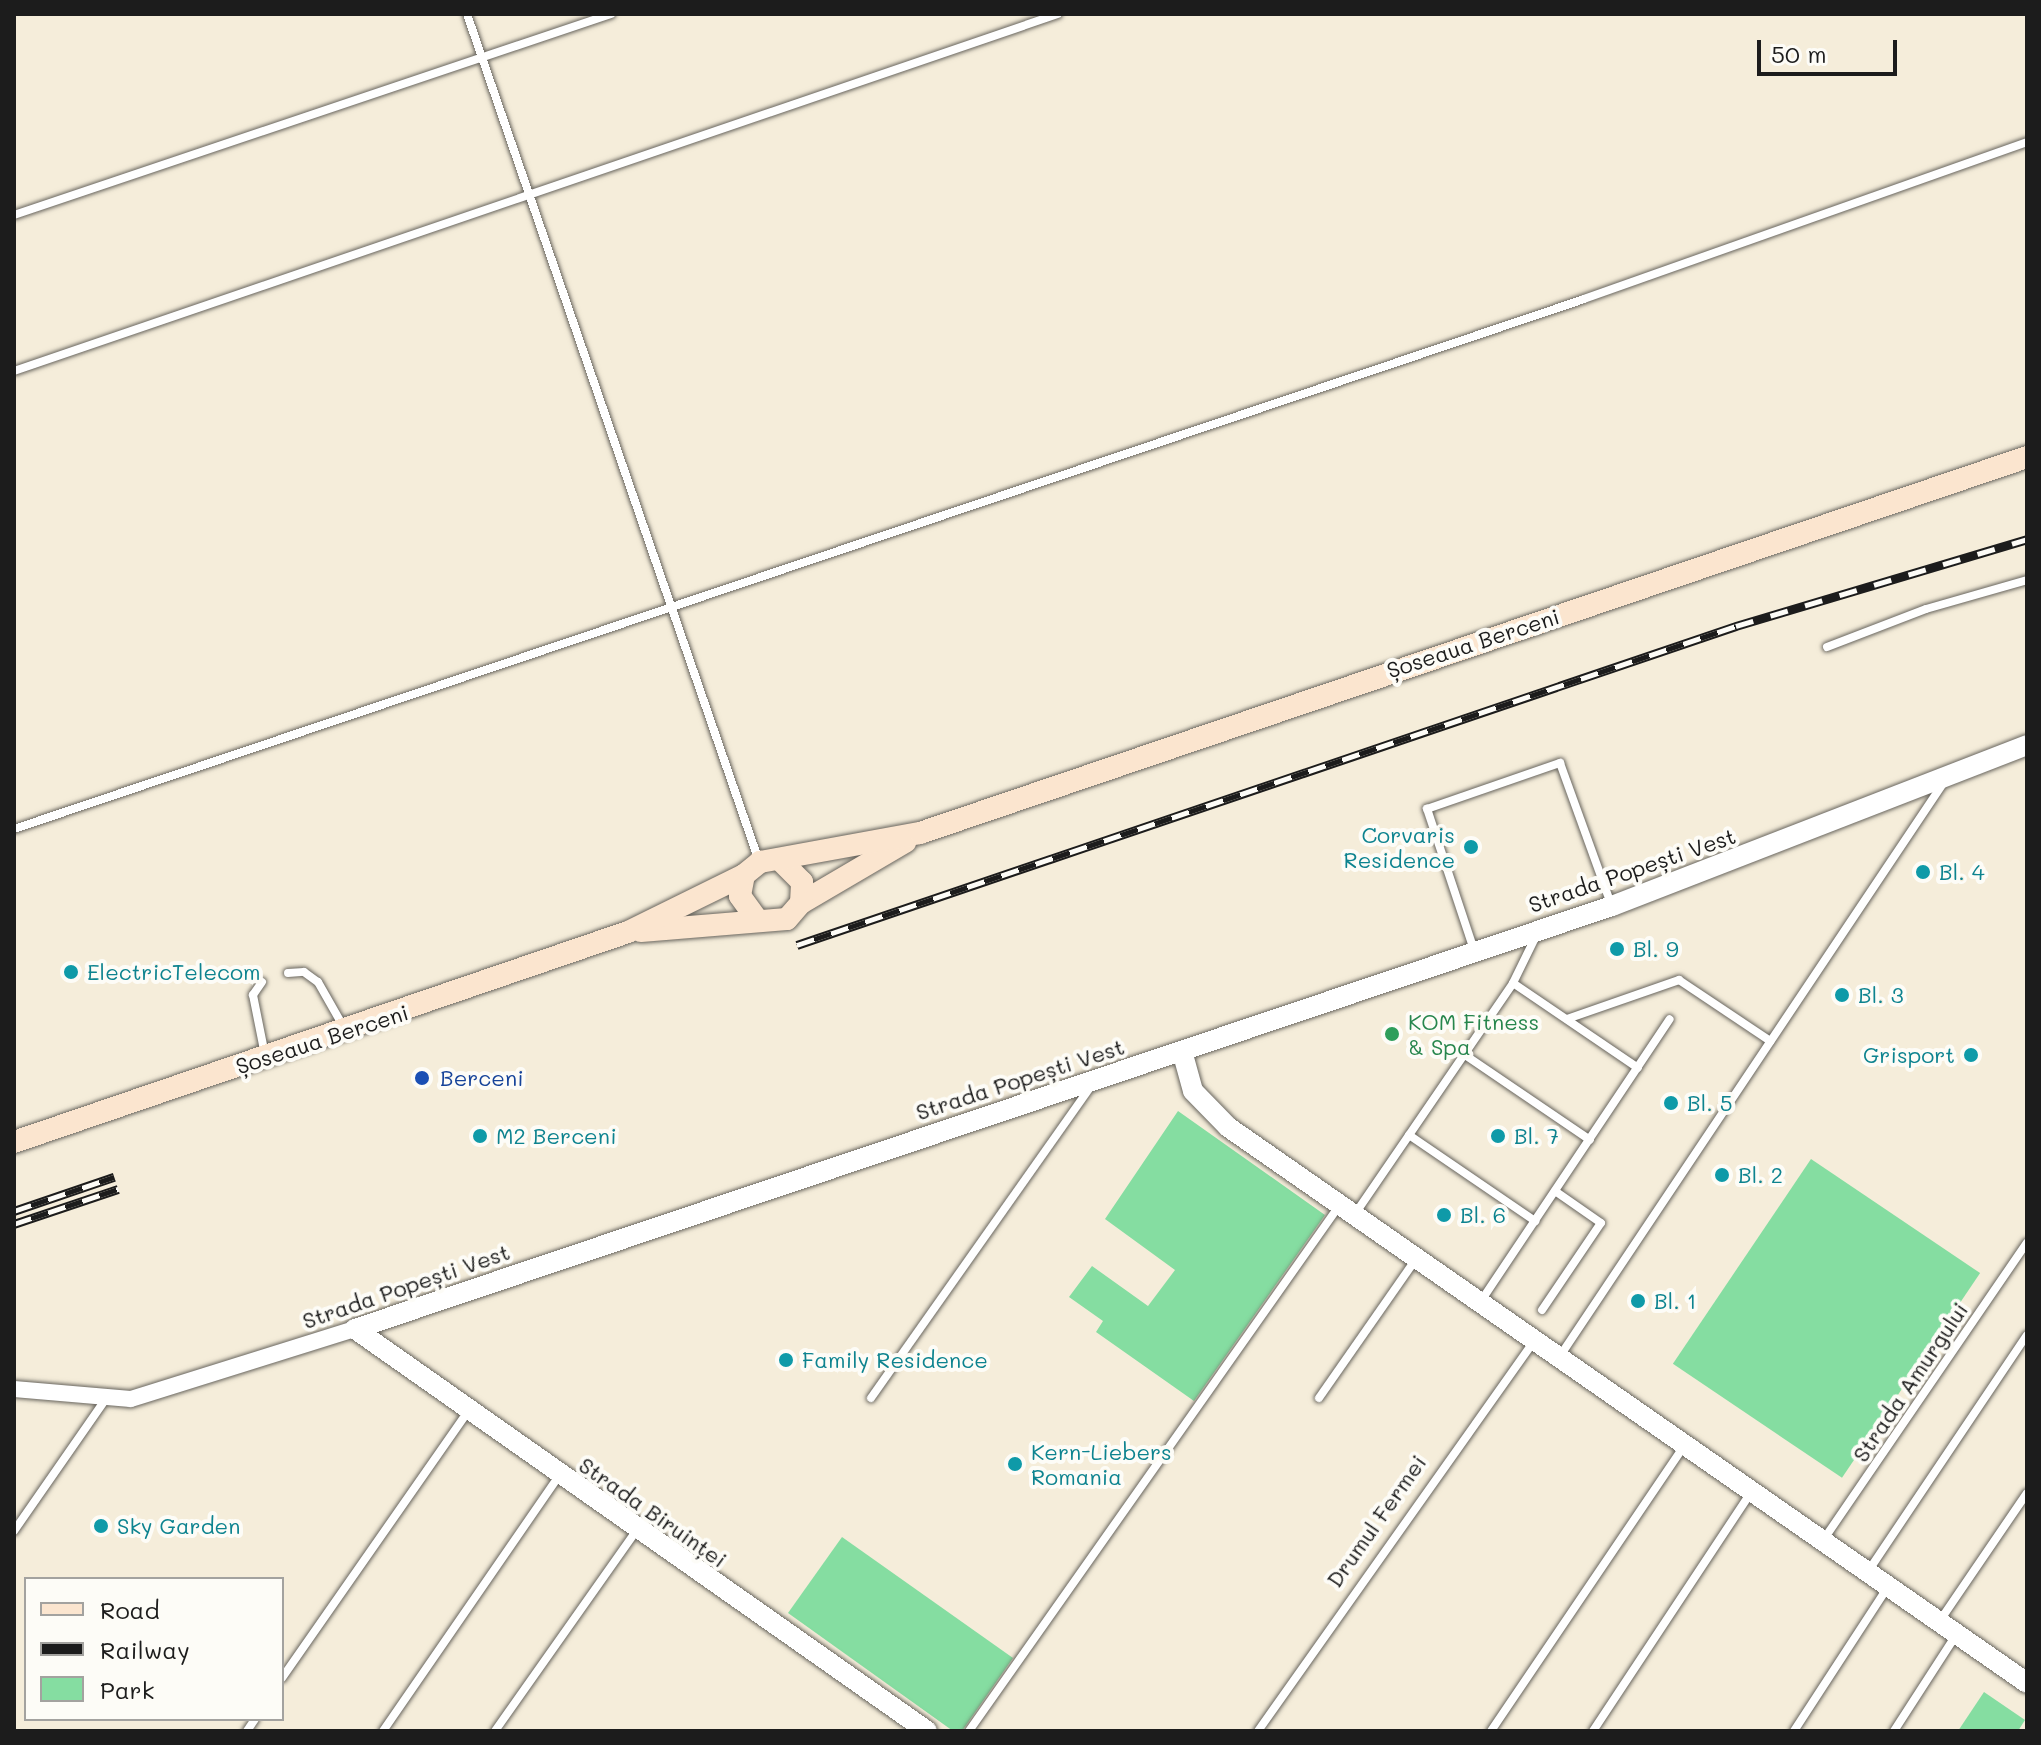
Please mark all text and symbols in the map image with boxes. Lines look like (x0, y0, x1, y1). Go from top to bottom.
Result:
scale bar (1761, 24, 1901, 74)
text: 50 m (1771, 38, 1827, 69)
street label: Șoseaua Berceni (1383, 603, 1563, 683)
place label: Corvaris Residence (1344, 821, 1455, 872)
street label: Strada Popești Vest (1525, 822, 1739, 918)
marker: Corvaris Residence (1462, 838, 1480, 856)
place label: Bl. 4 (1939, 859, 1985, 885)
marker: Bl. 4 (1914, 863, 1932, 881)
place label: Bl. 9 (1633, 936, 1679, 962)
marker: Bl. 9 (1608, 940, 1626, 958)
place label: ElectricTelecom (87, 959, 261, 985)
marker: ElectricTelecom (62, 963, 80, 981)
place label: Bl. 3 (1858, 982, 1904, 1008)
marker: Bl. 3 (1833, 986, 1851, 1004)
street label: Șoseaua Berceni (232, 999, 412, 1079)
place label: KOM Fitness & Spa (1408, 1008, 1539, 1060)
marker: KOM Fitness & Spa (1383, 1025, 1401, 1043)
street label: Strada Popești Vest (913, 1033, 1127, 1125)
place label: Grisport (1863, 1042, 1955, 1068)
marker: Grisport (1962, 1046, 1980, 1064)
place label: Berceni (440, 1065, 524, 1091)
marker: Berceni (411, 1067, 433, 1089)
place label: Bl. 5 (1687, 1090, 1733, 1116)
marker: Bl. 5 (1662, 1094, 1680, 1112)
place label: M2 Berceni (496, 1123, 617, 1149)
place label: Bl. 7 (1514, 1123, 1559, 1149)
marker: M2 Berceni (471, 1127, 489, 1145)
marker: Bl. 7 (1489, 1127, 1507, 1145)
place label: Bl. 2 (1738, 1162, 1783, 1188)
marker: Bl. 2 (1713, 1166, 1731, 1184)
place label: Bl. 6 (1460, 1202, 1506, 1228)
marker: Bl. 6 (1435, 1206, 1453, 1224)
street label: Strada Popești Vest (299, 1238, 513, 1334)
place label: Bl. 1 (1654, 1288, 1697, 1314)
marker: Bl. 1 (1629, 1292, 1647, 1310)
street label: Strada Amurgului (1847, 1297, 1973, 1467)
place label: Family Residence (802, 1347, 988, 1373)
marker: Family Residence (777, 1351, 795, 1369)
place label: Kern-Liebers Romania (1031, 1438, 1172, 1490)
street label: Drumul Fermei (1321, 1450, 1431, 1592)
street label: Strada Biruinței (574, 1451, 732, 1573)
marker: Kern-Liebers Romania (1006, 1455, 1024, 1473)
place label: Sky Garden (117, 1513, 240, 1539)
marker: Sky Garden (92, 1517, 110, 1535)
legend (24, 1577, 284, 1721)
text: Road (100, 1594, 160, 1625)
text: Railway (100, 1634, 190, 1665)
text: Park (100, 1674, 154, 1705)

